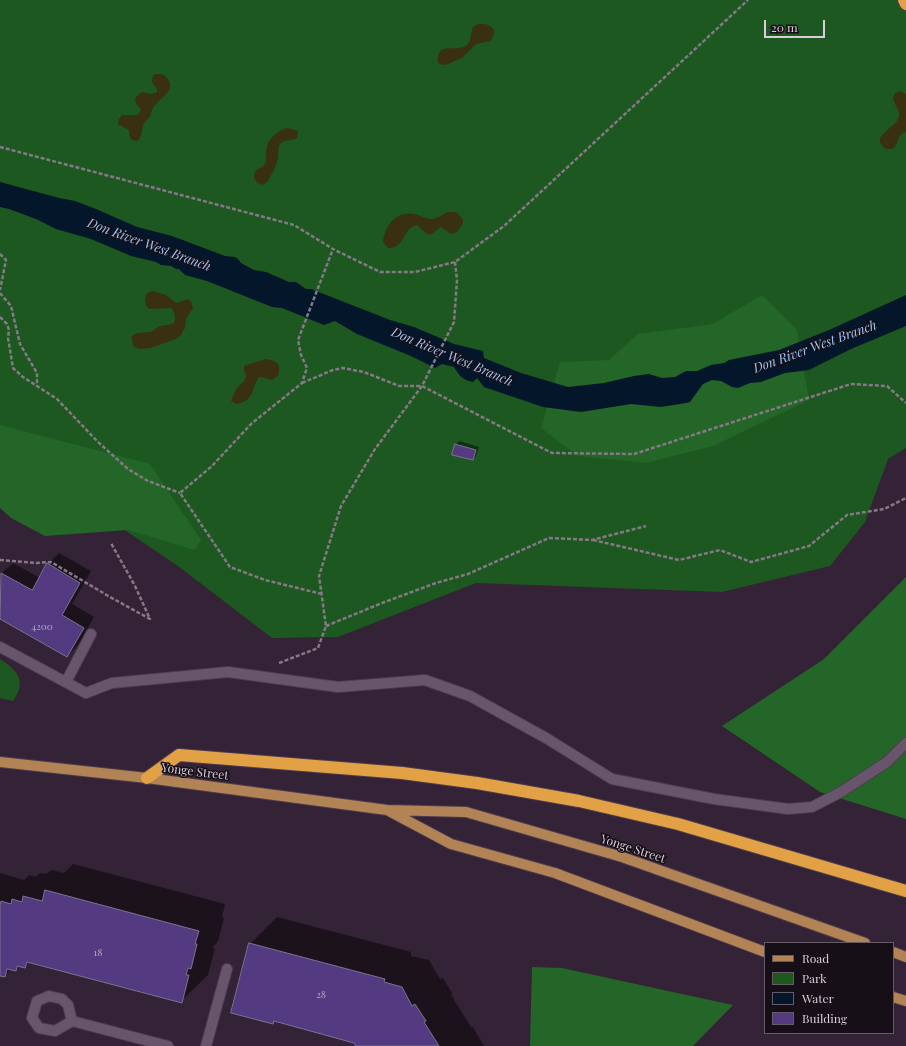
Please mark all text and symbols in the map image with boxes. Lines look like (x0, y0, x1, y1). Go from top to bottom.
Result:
scale bar (766, 12, 827, 38)
text: 20 m (771, 19, 798, 35)
water label: Don River West Branch (85, 215, 213, 275)
water label: Don River West Branch (751, 317, 879, 377)
water label: Don River West Branch (389, 324, 515, 390)
house number: 4200 (31, 621, 53, 633)
street label: Yonge Street (161, 761, 229, 783)
street label: Yonge Street (599, 832, 667, 866)
legend (764, 942, 894, 1034)
house number: 18 (94, 947, 102, 959)
text: Road (802, 950, 829, 966)
text: Park (802, 970, 827, 986)
house number: 28 (316, 989, 326, 1001)
text: Water (802, 990, 834, 1006)
text: Building (802, 1010, 847, 1026)

